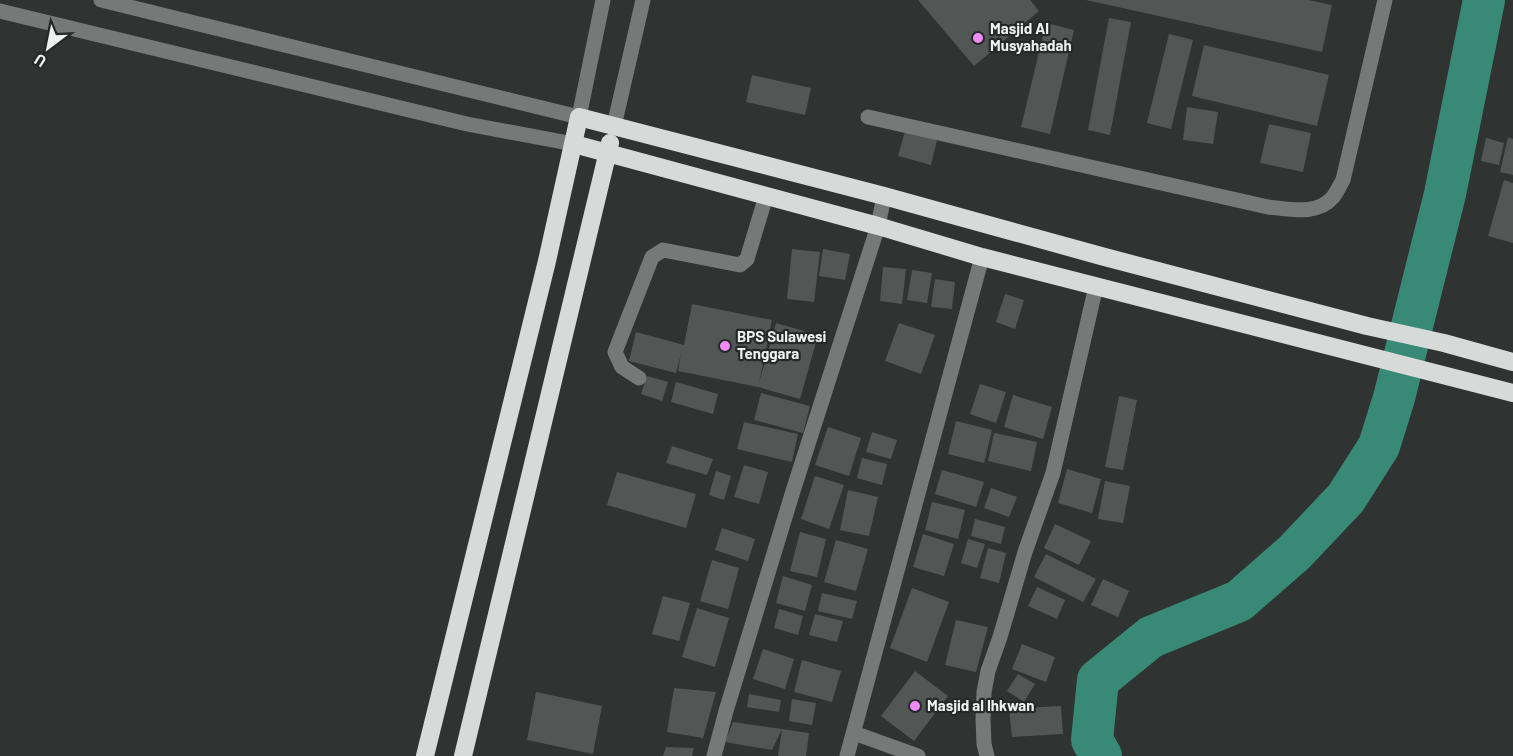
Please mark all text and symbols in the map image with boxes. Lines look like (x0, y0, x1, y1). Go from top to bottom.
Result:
north arrow (18, 18, 78, 78)
place label: Masjid Al Musyahadah (990, 19, 1072, 54)
marker: Masjid Al Musyahadah (971, 31, 985, 45)
text: U (30, 50, 49, 72)
place label: BPS Sulawesi Tenggara (737, 327, 827, 362)
marker: BPS Sulawesi Tenggara (718, 339, 732, 353)
place label: Masjid al Ihkwan (927, 696, 1034, 714)
marker: Masjid al Ihkwan (908, 699, 922, 713)

